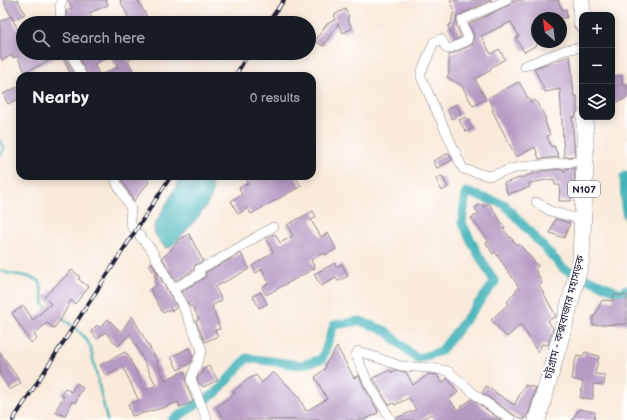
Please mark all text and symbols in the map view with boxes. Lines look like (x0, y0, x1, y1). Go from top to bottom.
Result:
north arrow (531, 12, 567, 48)
map controls (579, 12, 615, 120)
button: + (579, 12, 615, 48)
search box (16, 16, 316, 60)
icon: search (30, 27, 52, 49)
text: Search here (62, 29, 145, 48)
button: − (579, 48, 615, 84)
button: layers (579, 84, 615, 120)
text: Nearby (32, 88, 89, 108)
text: 0 results (250, 90, 300, 106)
road number: N107 (568, 181, 600, 197)
street label: চট্টগ্রাম - কক্সবাজার মহাসড়ক (541, 254, 587, 381)

